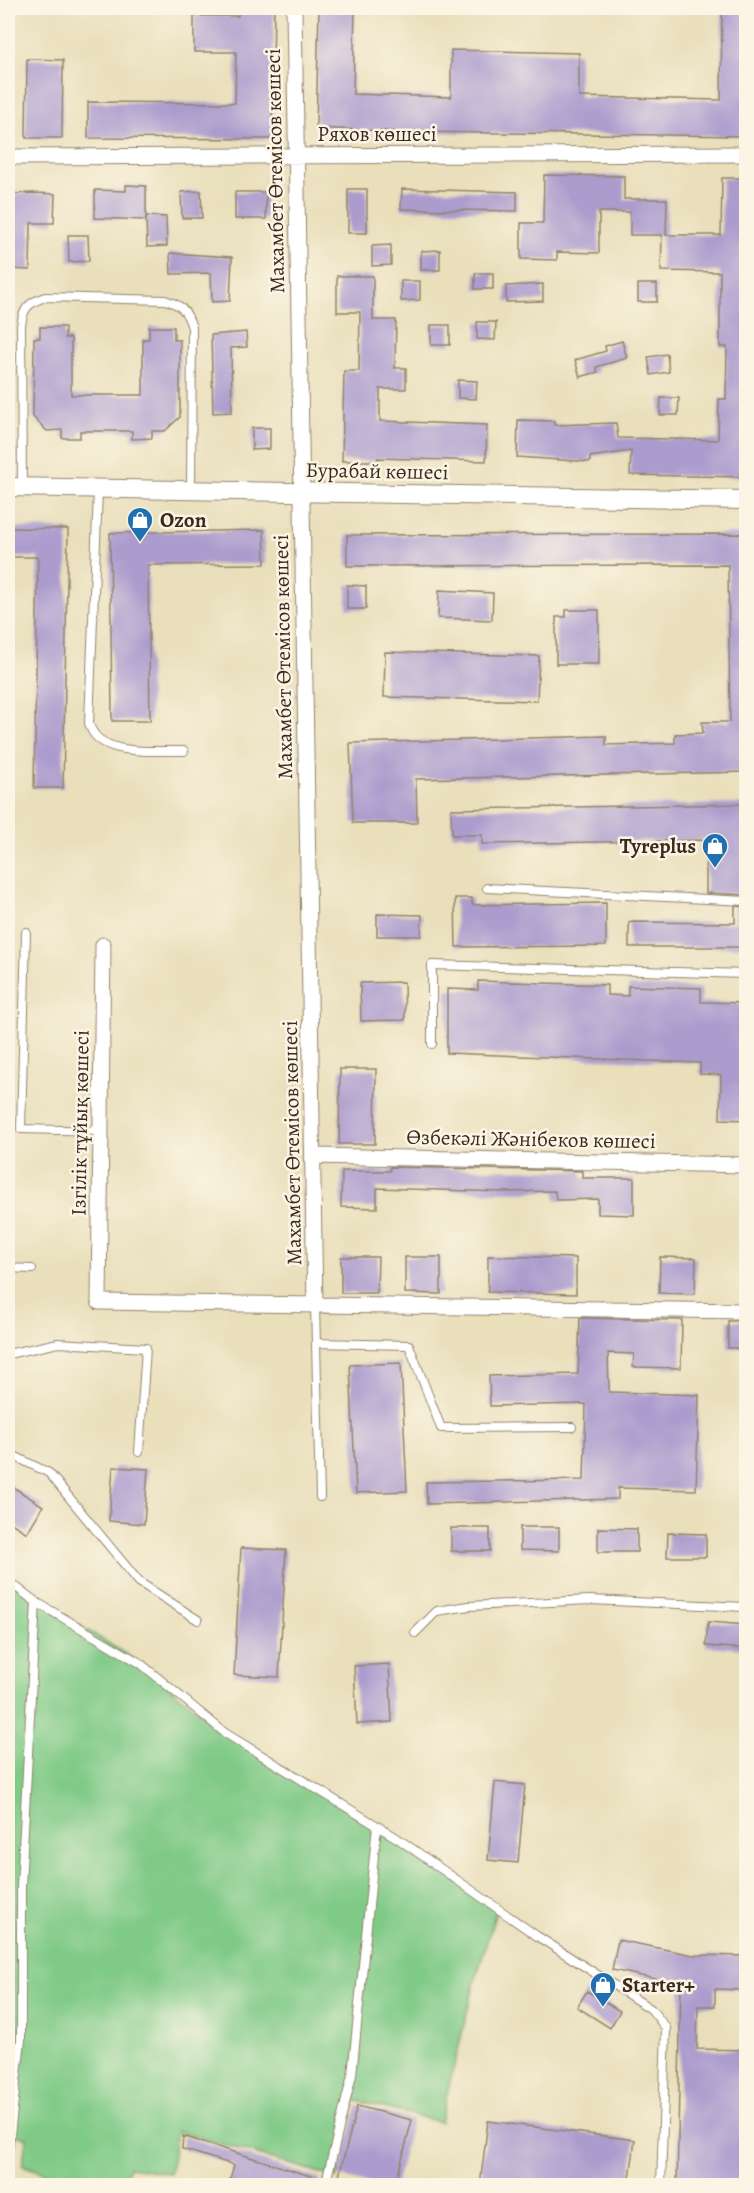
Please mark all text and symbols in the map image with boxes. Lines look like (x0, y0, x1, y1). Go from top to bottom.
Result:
street label: Махамбет Өтемісов көшесі (259, 48, 291, 294)
street label: Ряхов көшесі (317, 120, 437, 148)
street label: Бурабай көшесі (305, 456, 449, 486)
shop icon: Ozon (125, 505, 155, 543)
place label: Ozon (160, 506, 207, 534)
street label: Махамбет Өтемісов көшесі (267, 534, 299, 780)
shop icon: Tyreplus (700, 831, 730, 869)
place label: Tyreplus (620, 832, 696, 860)
street label: Махамбет Өтемісов көшесі (276, 1020, 308, 1266)
street label: Ізгілік тұйық көшесі (64, 1030, 96, 1216)
street label: Өзбекәлі Жәнібеков көшесі (406, 1123, 656, 1155)
shop icon: Starter+ (588, 1970, 618, 2008)
place label: Starter+ (622, 1971, 695, 1999)

